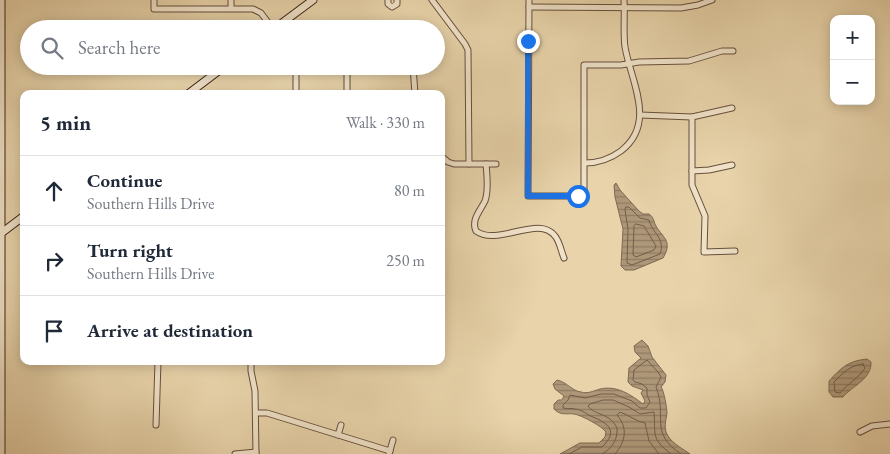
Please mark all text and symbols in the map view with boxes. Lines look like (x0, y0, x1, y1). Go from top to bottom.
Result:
map controls (830, 15, 875, 105)
button: + (830, 15, 875, 60)
search box (20, 20, 445, 75)
route end (517, 30, 540, 53)
icon: search (38, 34, 66, 62)
text: Search here (78, 35, 160, 60)
button: − (830, 60, 875, 105)
text: 5 min (40, 109, 91, 136)
text: Walk · 330 m (346, 112, 425, 133)
text: Continue (87, 168, 162, 193)
icon: ahead (40, 177, 68, 205)
text: 80 m (394, 180, 425, 201)
route start (567, 185, 590, 208)
text: Southern Hills Drive (87, 193, 214, 214)
text: Turn right (87, 238, 173, 263)
icon: right (40, 247, 68, 275)
text: 250 m (386, 250, 425, 271)
text: Southern Hills Drive (87, 263, 214, 284)
icon: arrive (40, 317, 68, 345)
text: Arrive at destination (87, 318, 253, 343)

